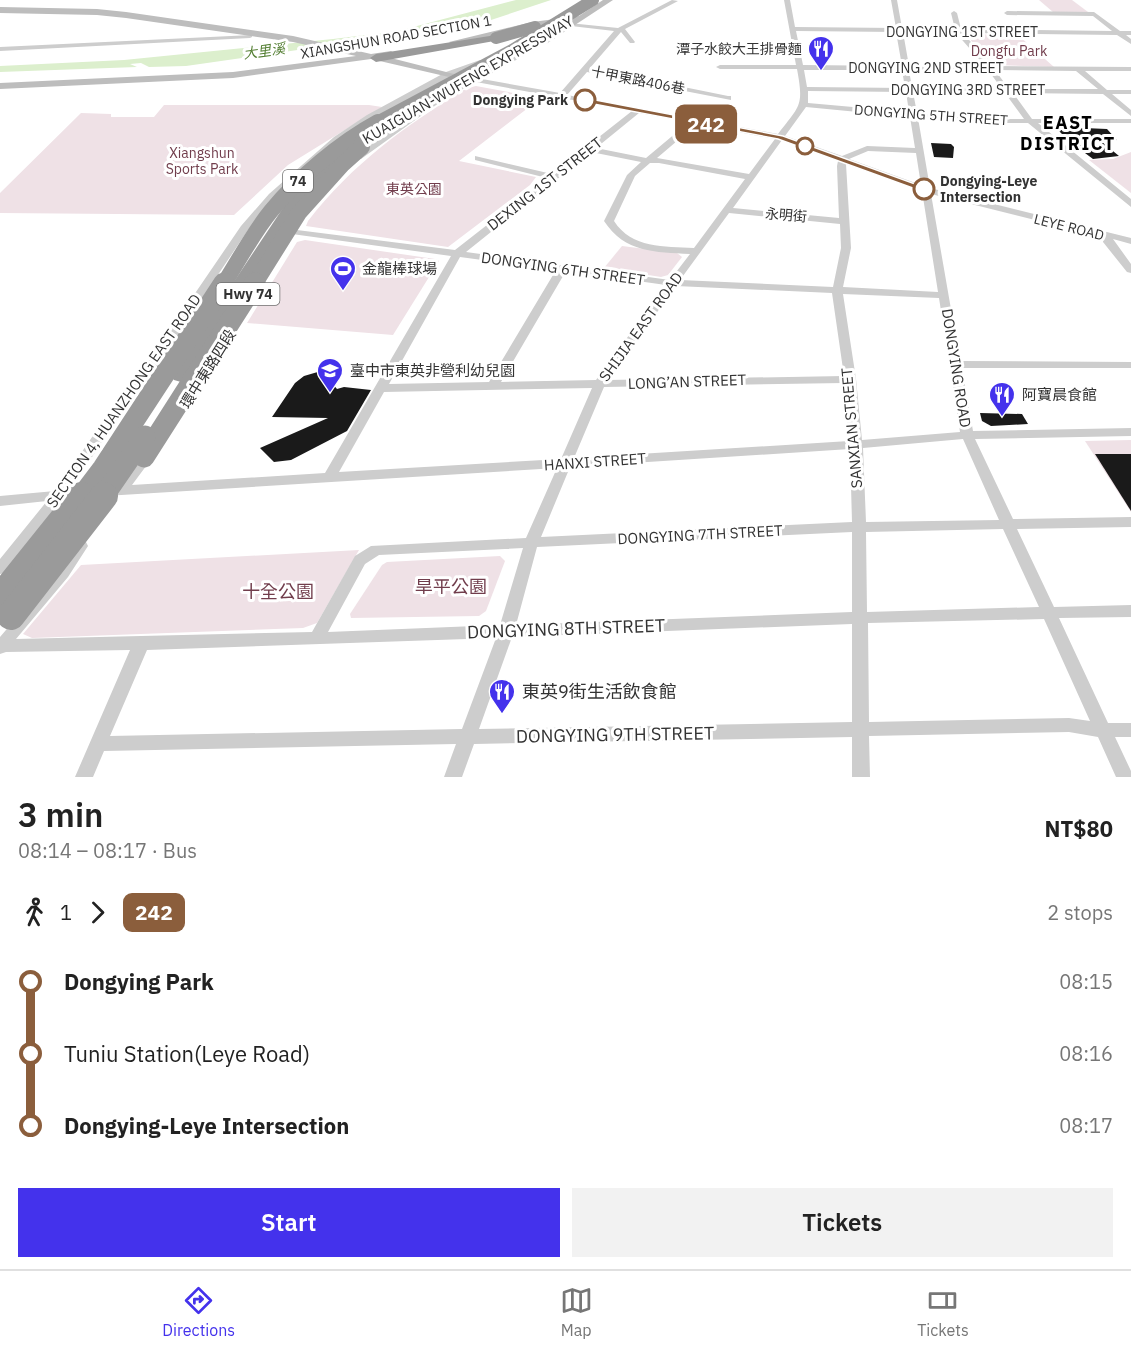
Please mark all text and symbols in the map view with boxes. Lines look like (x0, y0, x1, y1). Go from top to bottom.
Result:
street label: XIANGSHUN ROAD SECTION 1 (299, 11, 493, 63)
street label: KUAIGUAN-WUFENG EXPRESSWAY (359, 11, 577, 148)
street label: DONGYING 1ST STREET (886, 23, 1038, 41)
restaurant icon: 潭子水餃大王排骨麵 (806, 34, 836, 72)
water label: 大里溪 (242, 39, 288, 63)
place label: 潭子水餃大王排骨麵 (676, 40, 802, 58)
park label: Dongfu Park (971, 42, 1048, 60)
street label: DONGYING 2ND STREET (848, 59, 1004, 77)
street label: 十甲東路406巷 (590, 62, 686, 98)
street label: DONGYING 3RD STREET (891, 81, 1045, 99)
marker: Dongying Park (574, 89, 596, 111)
place label: Dongying Park (473, 91, 569, 109)
street label: DONGYING 5TH STREET (853, 101, 1009, 129)
line badge: 242 (672, 104, 740, 144)
text: 242 (687, 110, 725, 138)
district label: EAST DISTRICT (1020, 111, 1116, 155)
street label: DEXING 1ST STREET (483, 132, 606, 234)
unlabelled marker (796, 137, 814, 155)
park label: Xiangshun Sports Park (166, 144, 239, 178)
road number: 74 (283, 170, 313, 192)
place label: Dongying-Leye Intersection (940, 172, 1037, 206)
marker: Dongying-Leye Intersection (913, 178, 935, 200)
park label: 東英公園 (386, 180, 442, 198)
street label: 永明街 (764, 204, 808, 226)
street label: LEYE ROAD (1032, 210, 1106, 244)
street label: DONGYING 6TH STREET (480, 248, 647, 289)
sports icon: 金龍棒球場 (328, 254, 358, 292)
place label: 金龍棒球場 (362, 259, 437, 278)
street label: SHIJIA EAST ROAD (595, 268, 687, 385)
road number: Hwy 74 (216, 283, 280, 305)
street label: SECTION 4, HUANZHONG EAST ROAD (42, 290, 205, 511)
street label: DONGYING ROAD (938, 307, 975, 429)
street label: 環中東路四段 (176, 326, 239, 412)
school or university icon: 臺中市東英非營利幼兒園 (315, 356, 345, 394)
place label: 臺中市東英非營利幼兒園 (350, 361, 515, 380)
street label: SANXIAN STREET (837, 367, 866, 489)
street label: LONG’AN STREET (628, 370, 747, 393)
restaurant icon: 阿寶晨食館 (987, 380, 1017, 418)
place label: 阿寶晨食館 (1022, 385, 1097, 404)
street label: HANXI STREET (543, 448, 647, 475)
street label: DONGYING 7TH STREET (617, 521, 783, 548)
park label: 旱平公園 (415, 575, 487, 598)
park label: 十全公園 (242, 580, 314, 603)
street label: DONGYING 8TH STREET (467, 614, 665, 643)
restaurant icon: 東英9街生活飲食館 (487, 677, 517, 715)
place label: 東英9街生活飲食館 (522, 680, 677, 703)
street label: DONGYING 9TH STREET (516, 721, 714, 748)
text: 3 min (18, 793, 103, 836)
text: NT$80 (1045, 814, 1113, 843)
text: 08:14 – 08:17 · Bus (18, 837, 197, 864)
icon: walk (18, 896, 51, 929)
icon: forward (81, 896, 114, 929)
text: 242 (135, 898, 173, 926)
text: 1 (60, 899, 72, 926)
text: 2 stops (1047, 899, 1113, 926)
text: Dongying Park (64, 967, 214, 996)
text: 08:15 (1059, 968, 1113, 995)
text: Tuniu Station(Leye Road) (64, 1039, 310, 1068)
text: 08:16 (1059, 1040, 1113, 1067)
text: Dongying-Leye Intersection (64, 1111, 349, 1140)
text: 08:17 (1059, 1112, 1113, 1139)
button: Start (18, 1188, 560, 1257)
button: Tickets (572, 1188, 1113, 1257)
tab: Directions (162, 1284, 235, 1340)
tab: Map (560, 1284, 593, 1340)
tab: Tickets (917, 1284, 969, 1340)

